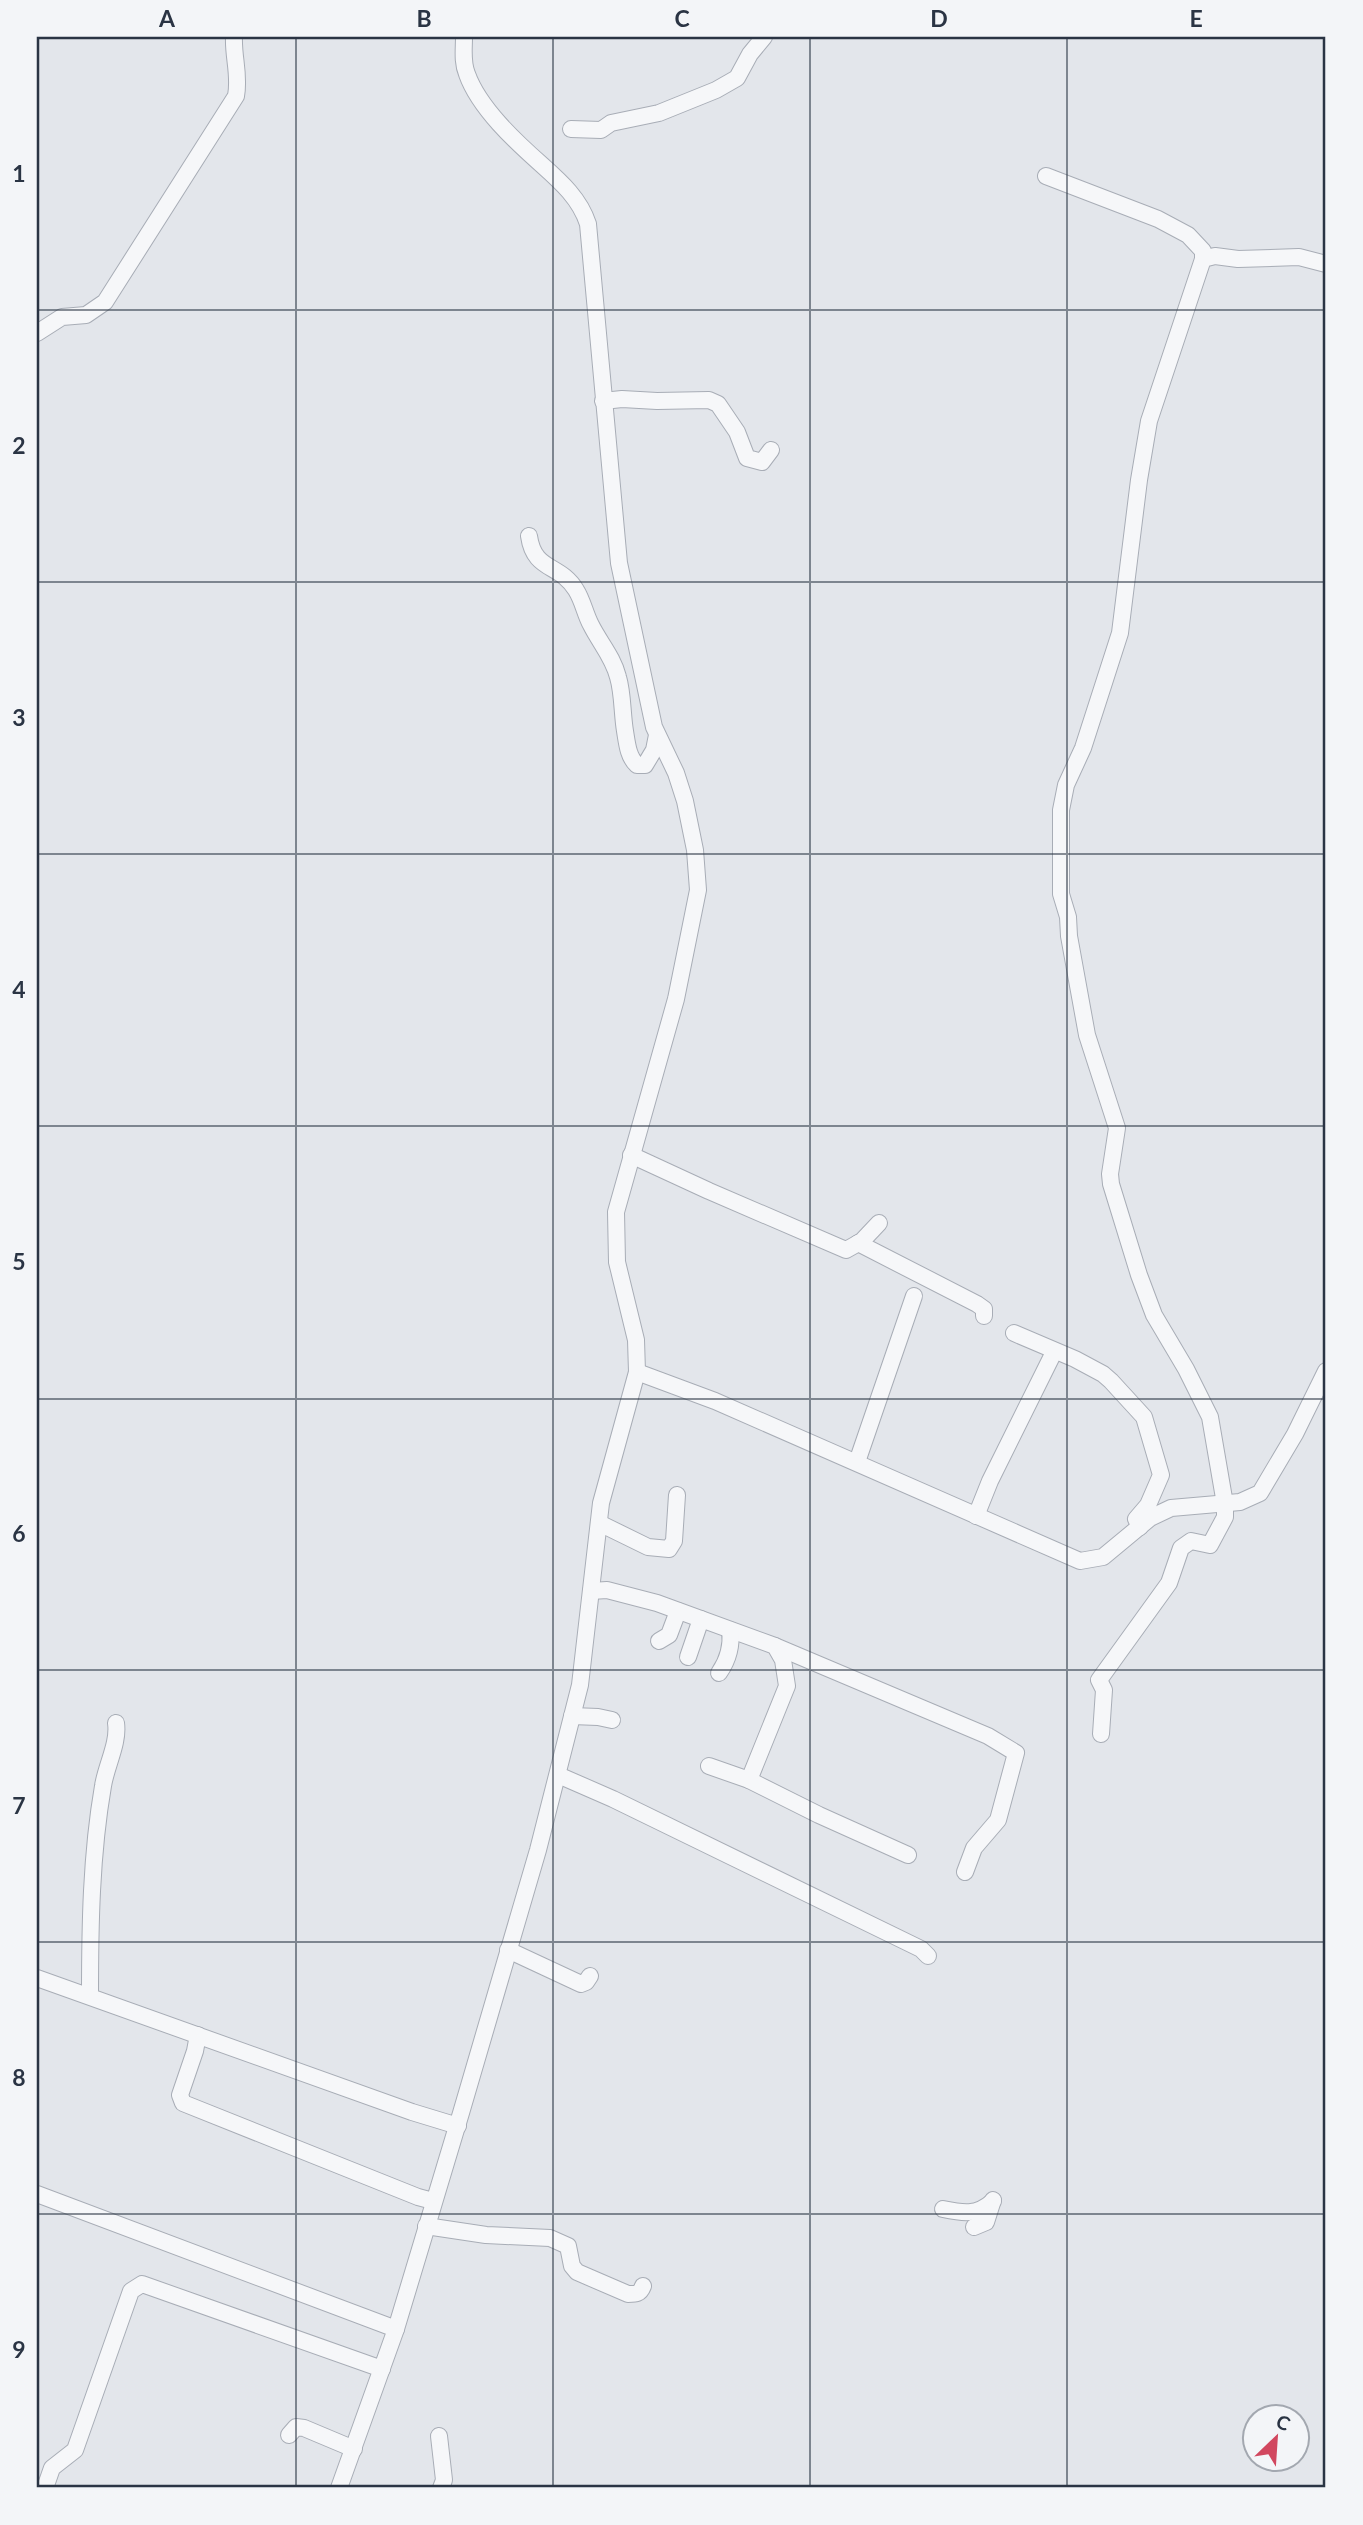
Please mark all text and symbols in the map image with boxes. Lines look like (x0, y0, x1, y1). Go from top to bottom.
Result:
text: A (158, 4, 176, 32)
text: B (416, 4, 432, 32)
text: C (674, 4, 690, 32)
text: D (930, 4, 948, 32)
text: E (1189, 4, 1203, 32)
text: 1 (12, 159, 26, 187)
text: 2 (12, 431, 26, 459)
text: 3 (12, 703, 26, 731)
text: 4 (12, 975, 26, 1003)
text: 5 (12, 1247, 26, 1275)
text: 6 (12, 1519, 26, 1547)
text: 7 (12, 1791, 26, 1819)
text: 8 (12, 2063, 26, 2091)
text: 9 (12, 2335, 26, 2363)
north arrow (1240, 2402, 1310, 2472)
text: С (1273, 2409, 1294, 2435)

